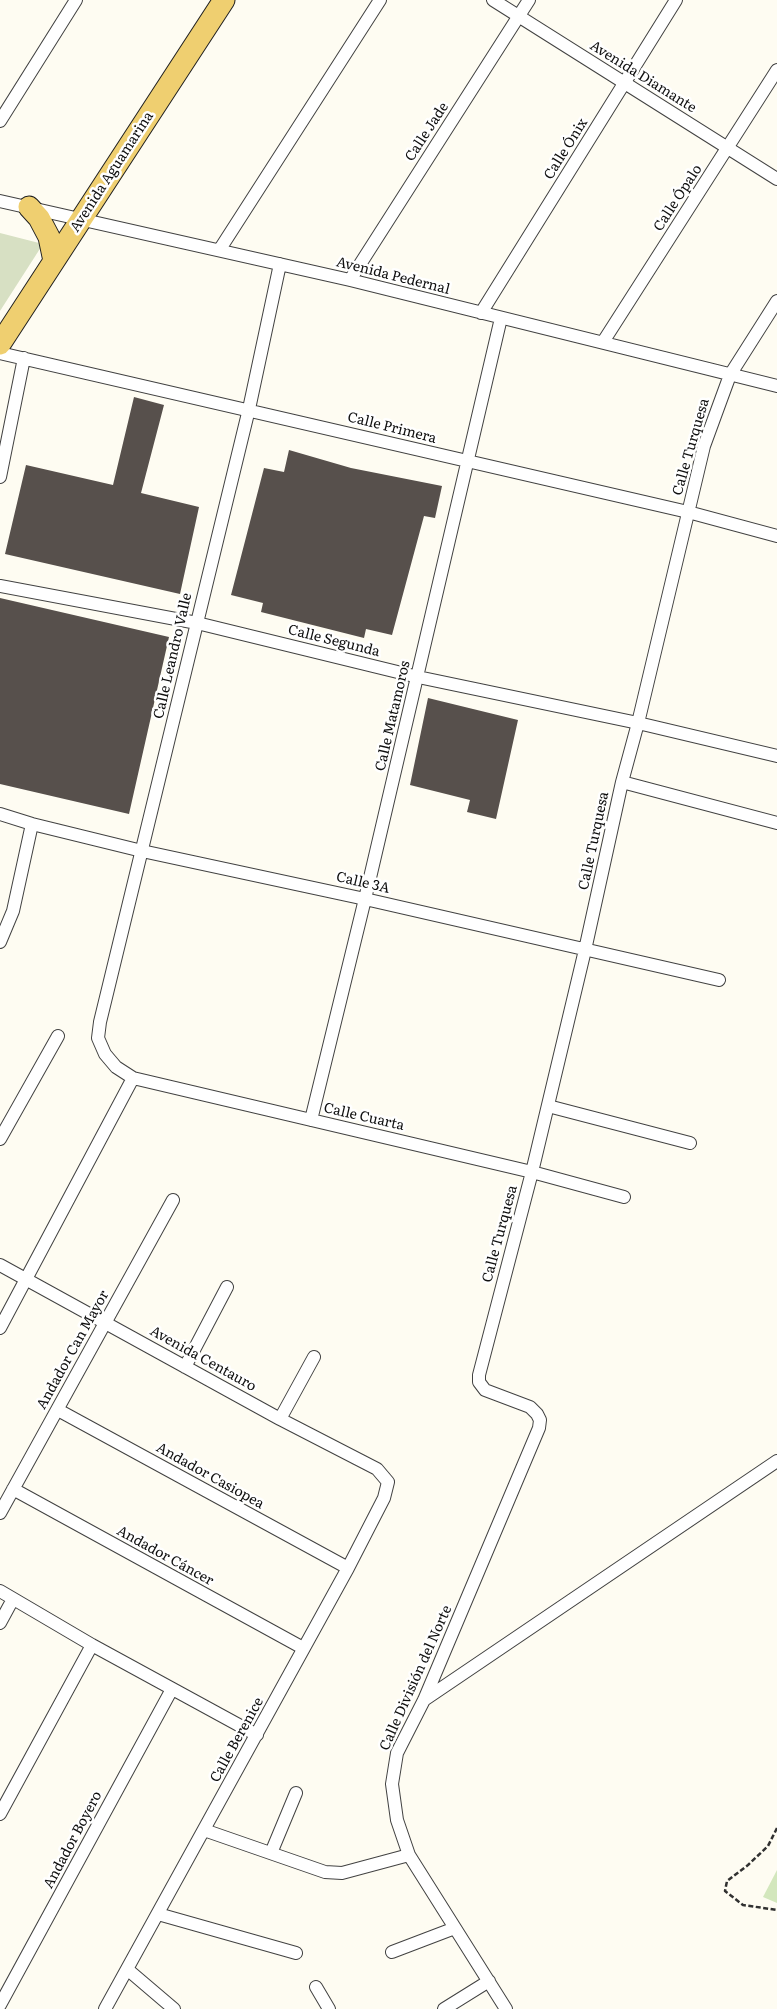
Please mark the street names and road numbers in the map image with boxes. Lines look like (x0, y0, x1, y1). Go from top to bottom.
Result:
street label: Avenida Diamante (587, 37, 699, 117)
street label: Calle Jade (402, 99, 452, 165)
street label: Avenida Aguamarina (67, 109, 157, 235)
street label: Calle Ónix (541, 115, 591, 183)
street label: Calle Ópalo (650, 162, 706, 234)
street label: Avenida Pedernal (335, 254, 451, 298)
street label: Calle Turquesa (669, 397, 713, 497)
street label: Calle Primera (346, 409, 438, 447)
street label: Calle Leandro Valle (150, 591, 196, 721)
street label: Calle Segunda (286, 621, 382, 661)
street label: Calle Matamoros (372, 659, 414, 773)
street label: Calle Turquesa (575, 790, 613, 892)
street label: Calle 3A (335, 869, 391, 897)
street label: Calle Cuarta (322, 1100, 406, 1134)
street label: Calle Turquesa (479, 1184, 521, 1284)
street label: Andador Can Mayor (33, 1288, 113, 1412)
street label: Avenida Centauro (147, 1323, 259, 1395)
street label: Andador Casiopea (153, 1439, 267, 1513)
street label: Andador Cáncer (114, 1522, 216, 1590)
street label: Calle División del Norte (376, 1603, 456, 1753)
street label: Calle Berenice (207, 1695, 267, 1785)
street label: Andador Boyero (40, 1788, 106, 1892)

